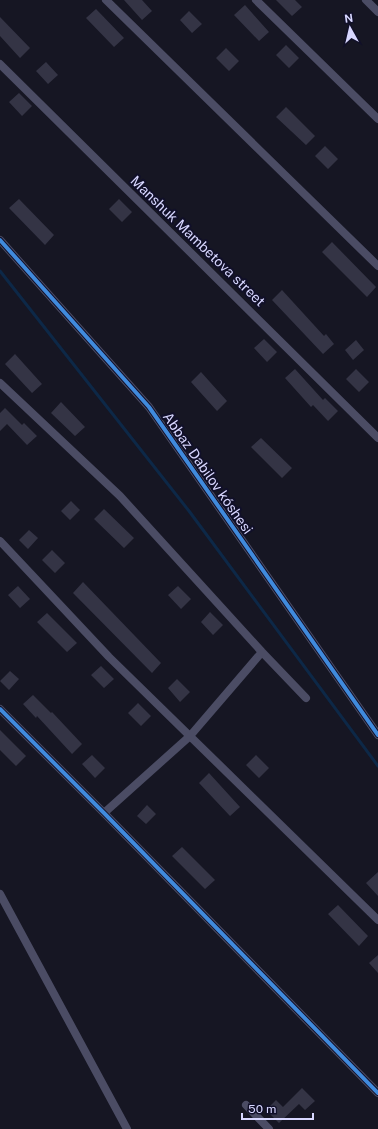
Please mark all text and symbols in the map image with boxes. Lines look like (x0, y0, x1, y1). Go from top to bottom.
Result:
north arrow (330, 8, 370, 48)
text: N (344, 12, 354, 25)
street label: Manshuk Mambetova street (127, 172, 269, 310)
street label: Abbaz Dabilov kóshesi (160, 409, 256, 537)
scale bar (242, 1095, 313, 1121)
text: 50 m (248, 1102, 276, 1116)

